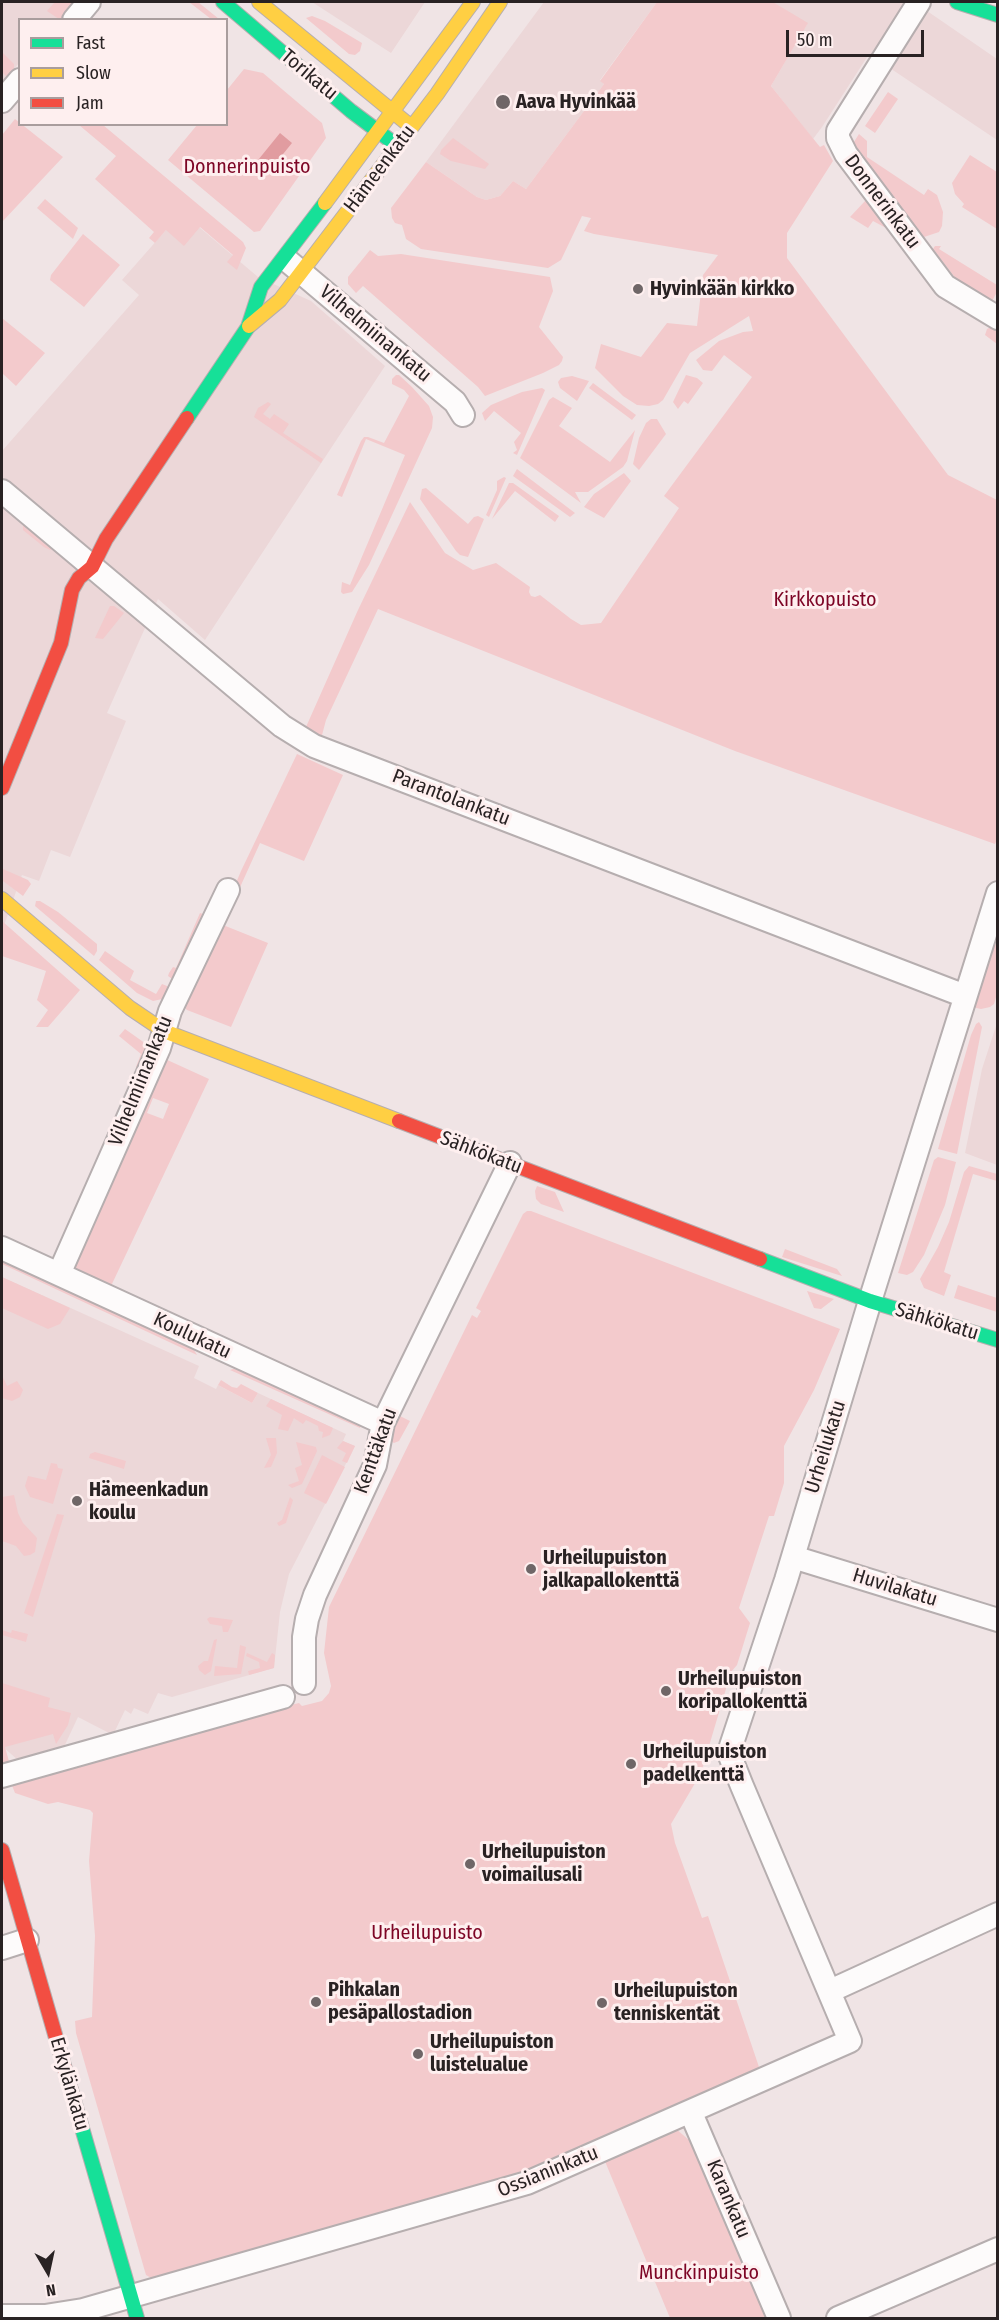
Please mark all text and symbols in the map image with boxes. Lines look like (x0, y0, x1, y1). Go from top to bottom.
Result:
legend (18, 18, 228, 126)
scale bar (789, 18, 927, 56)
text: 50 m (797, 29, 833, 51)
text: Fast (76, 32, 105, 54)
street label: Torikatu (276, 44, 342, 106)
text: Slow (76, 62, 111, 84)
place label: Aava Hyvinkää (516, 90, 636, 114)
text: Jam (76, 92, 104, 114)
marker: Aava Hyvinkää (494, 93, 512, 111)
street label: Hämeenkatu (339, 120, 421, 218)
street label: Donnerinkatu (839, 150, 925, 254)
park label: Donnerinpuisto (183, 155, 311, 179)
place label: Hyvinkään kirkko (650, 277, 794, 301)
street label: Vilhelmiinankatu (314, 280, 436, 388)
marker: Hyvinkään kirkko (631, 282, 645, 296)
park label: Kirkkopuisto (773, 588, 877, 612)
street label: Parantolankatu (389, 765, 513, 831)
street label: Vilhelmiinankatu (104, 1012, 178, 1150)
street label: Sähkökatu (437, 1126, 525, 1180)
street label: Sähkökatu (892, 1298, 982, 1346)
street label: Koulukatu (149, 1308, 235, 1364)
street label: Urheilukatu (801, 1398, 851, 1496)
street label: Kenttäkatu (349, 1405, 403, 1497)
place label: Hämeenkadun koulu (89, 1478, 209, 1525)
marker: Hämeenkadun koulu (70, 1494, 84, 1508)
place label: Urheilupuiston jalkapallokenttä (543, 1546, 679, 1593)
marker: Urheilupuiston jalkapallokenttä (524, 1562, 538, 1576)
street label: Huvilakatu (850, 1564, 940, 1612)
place label: Urheilupuiston koripallokenttä (678, 1667, 807, 1714)
marker: Urheilupuiston koripallokenttä (659, 1684, 673, 1698)
place label: Urheilupuiston padelkenttä (643, 1740, 767, 1787)
marker: Urheilupuiston padelkenttä (624, 1757, 638, 1771)
place label: Urheilupuiston voimailusali (482, 1840, 606, 1887)
marker: Urheilupuiston voimailusali (463, 1857, 477, 1871)
park label: Urheilupuisto (371, 1921, 483, 1945)
place label: Pihkalan pesäpallostadion (328, 1978, 472, 2025)
place label: Urheilupuiston tenniskentät (614, 1979, 738, 2026)
marker: Pihkalan pesäpallostadion (309, 1995, 323, 2009)
marker: Urheilupuiston tenniskentät (595, 1996, 609, 2010)
place label: Urheilupuiston luistelualue (430, 2030, 554, 2077)
street label: Erkylänkatu (44, 2035, 94, 2133)
marker: Urheilupuiston luistelualue (411, 2047, 425, 2061)
street label: Ossianinkatu (494, 2141, 602, 2203)
street label: Karankatu (701, 2156, 755, 2242)
north arrow (18, 2242, 78, 2302)
park label: Munckinpuisto (639, 2261, 759, 2285)
text: N (45, 2280, 57, 2300)

